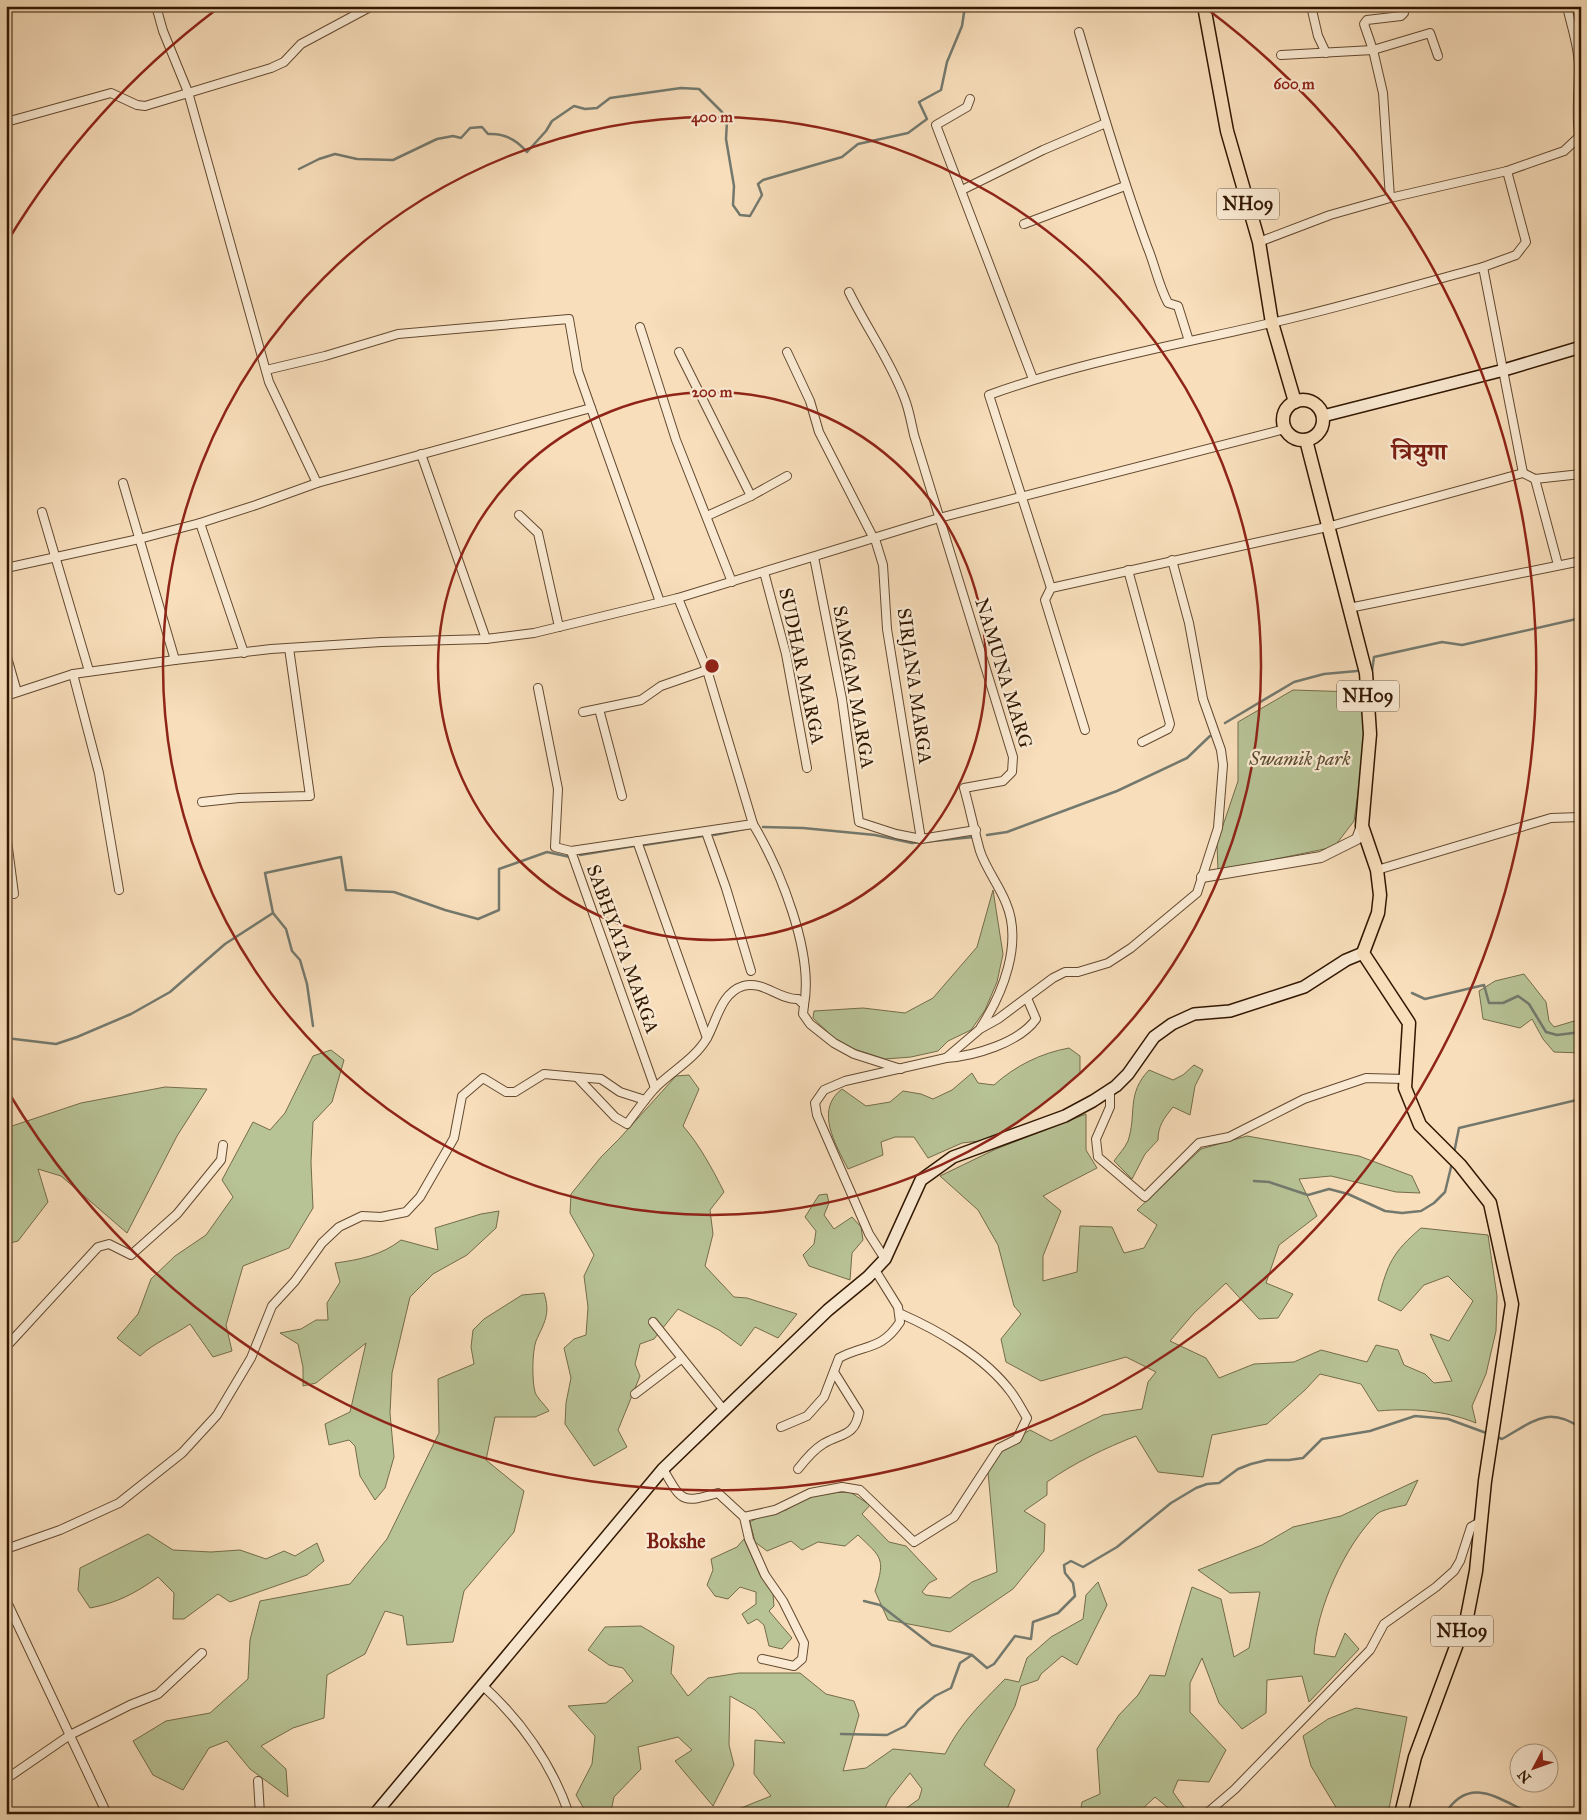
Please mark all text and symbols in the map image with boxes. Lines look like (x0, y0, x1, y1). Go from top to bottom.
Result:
text: 600 m (1274, 75, 1315, 93)
text: 400 m (691, 108, 733, 127)
road number: NH09 (1217, 188, 1279, 220)
text: 200 m (692, 383, 733, 401)
district label: त्रियुगा (1389, 437, 1448, 467)
street label: SUDHAR MARGA (774, 586, 830, 747)
street label: NAMUNA MARG (970, 595, 1038, 751)
street label: SAMGAM MARGA (828, 604, 880, 771)
street label: SIRJANA MARGA (892, 607, 937, 766)
centre of rings (703, 657, 721, 675)
road number: NH09 (1337, 680, 1399, 711)
park label: Swamik park (1248, 747, 1351, 771)
street label: SABHYATA MARGA (582, 861, 664, 1037)
district label: Bokshe (646, 1529, 706, 1553)
road number: NH09 (1431, 1615, 1493, 1646)
north arrow (1510, 1742, 1560, 1792)
text: N (1514, 1766, 1535, 1786)

